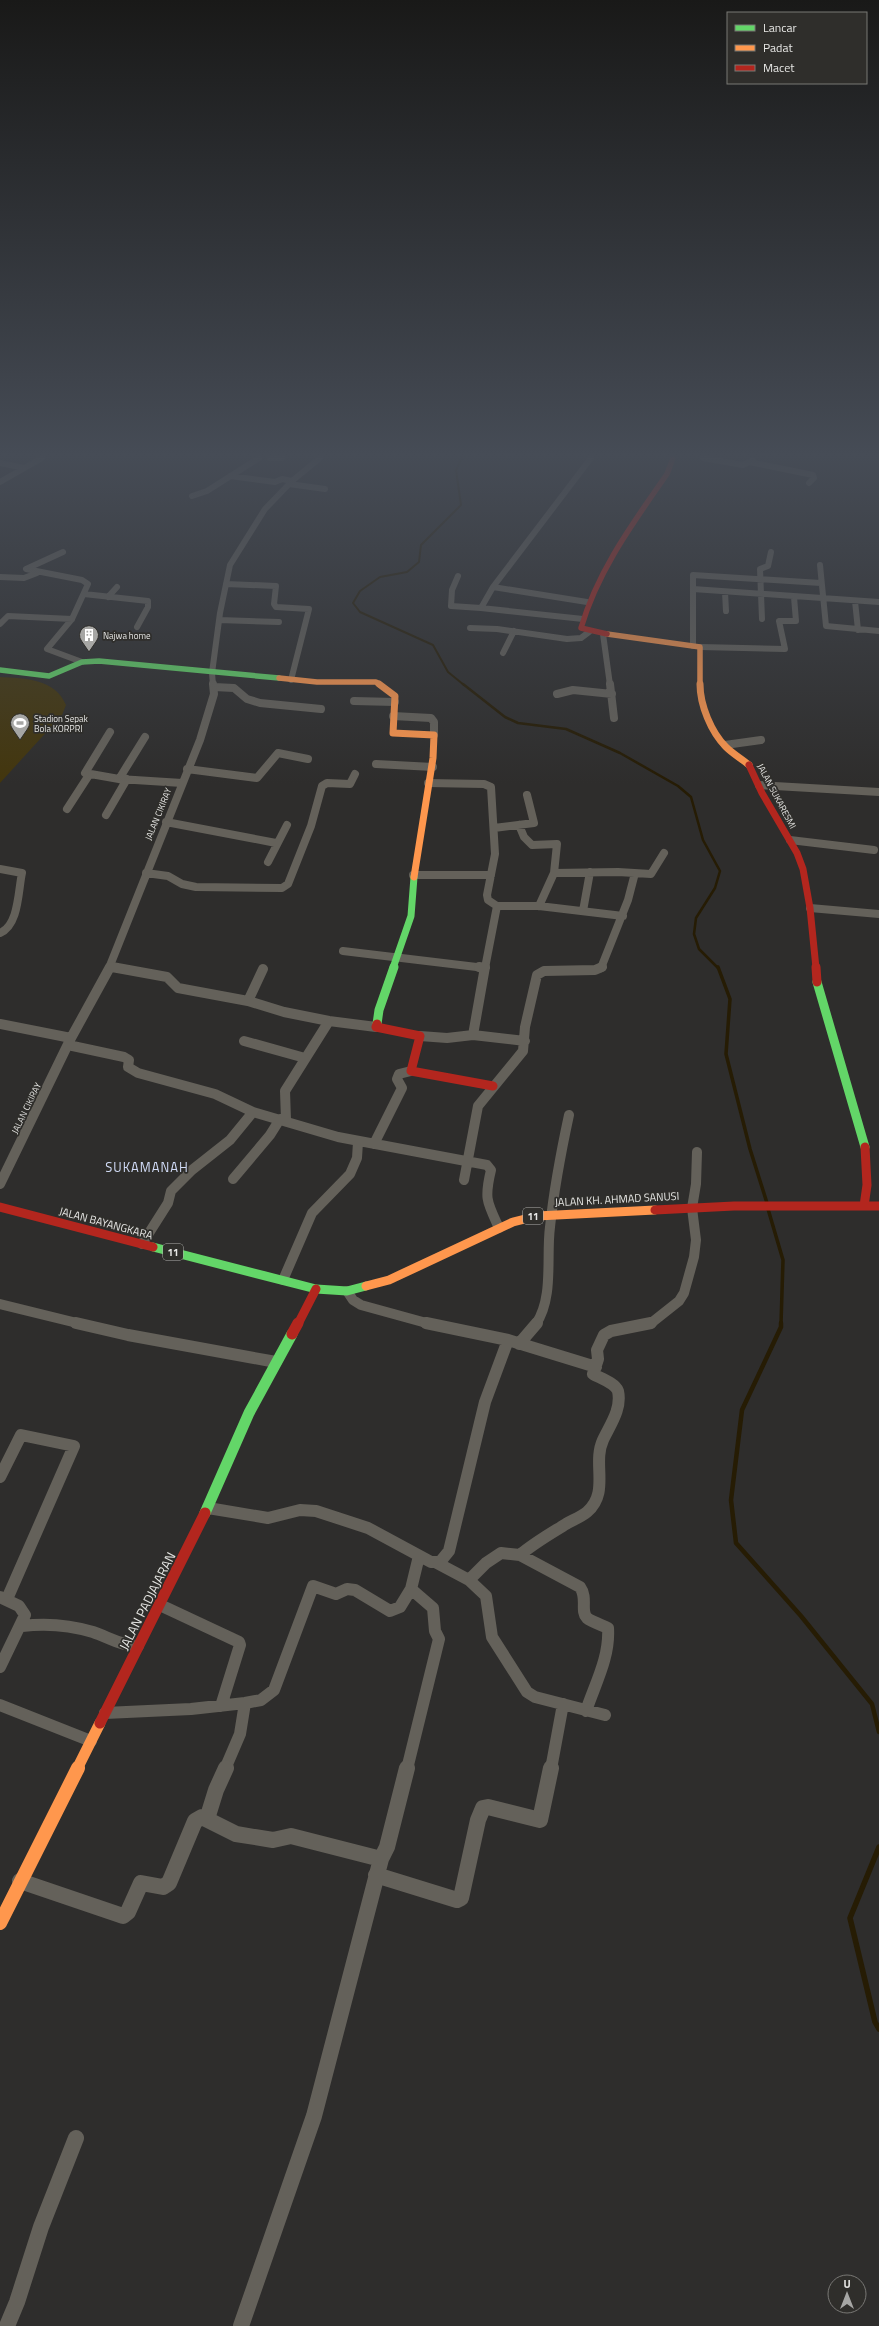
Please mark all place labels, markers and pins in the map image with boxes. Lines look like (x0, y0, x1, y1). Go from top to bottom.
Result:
building icon: Najwa home (78, 624, 100, 652)
place label: Najwa home (103, 629, 151, 642)
sports icon: Stadion Sepak Bola KORPRI (9, 712, 31, 740)
place label: Stadion Sepak Bola KORPRI (34, 712, 88, 735)

